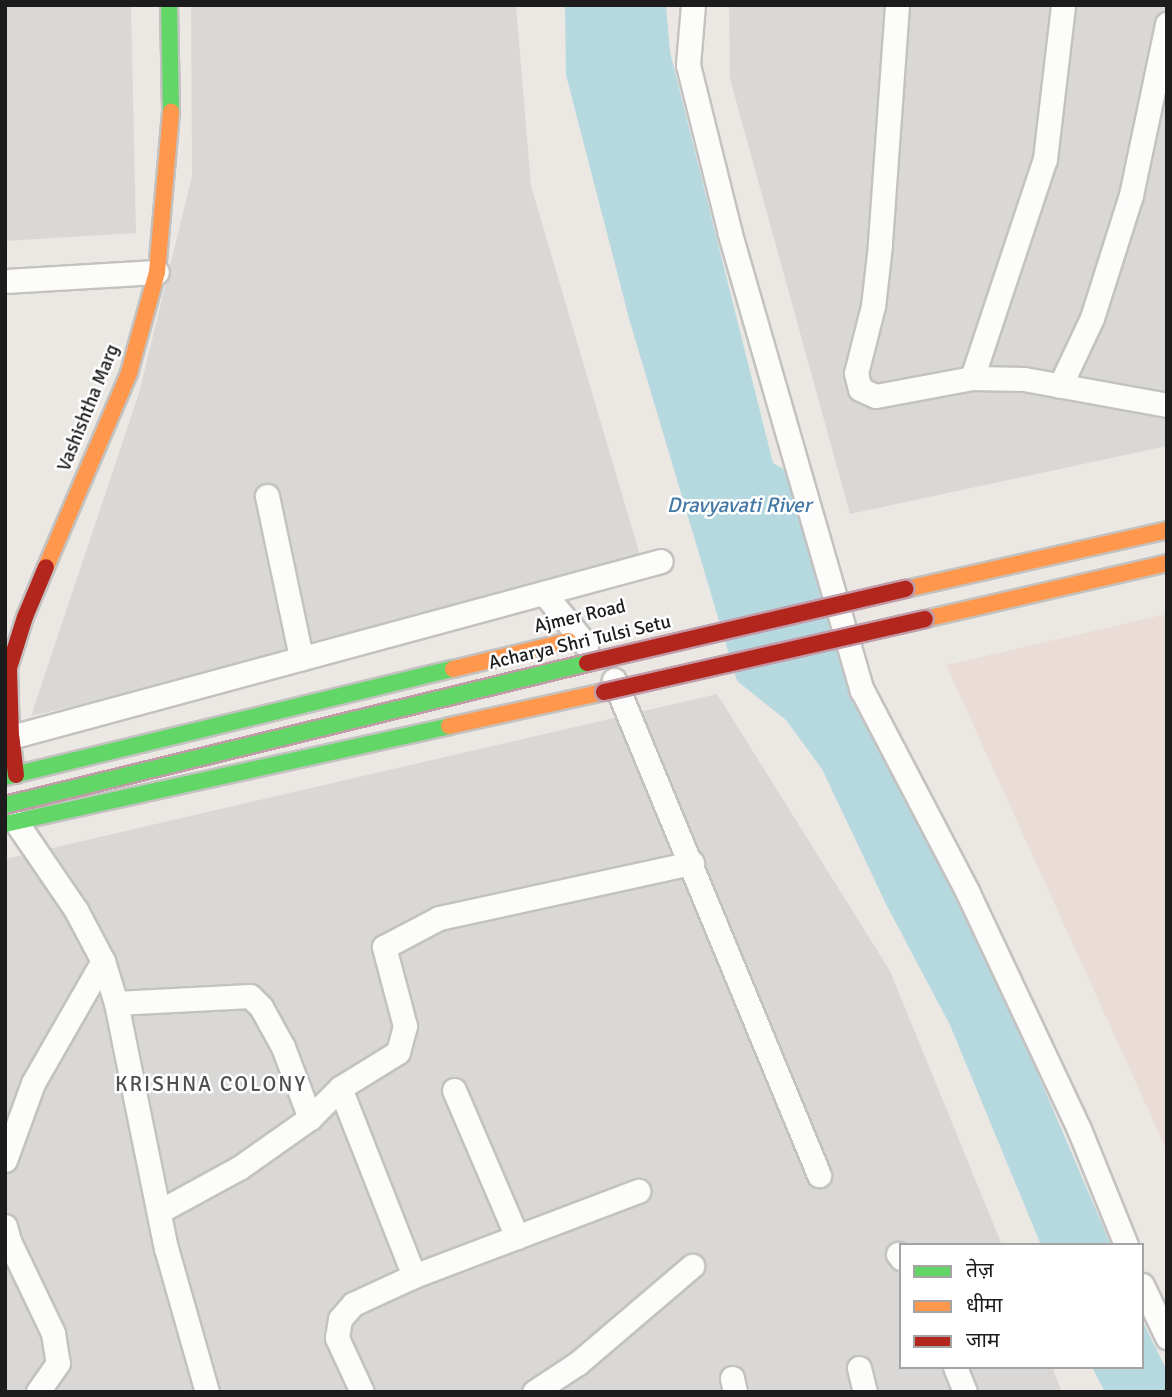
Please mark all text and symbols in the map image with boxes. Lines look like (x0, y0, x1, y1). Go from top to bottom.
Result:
street label: Vashishtha Marg (53, 341, 125, 475)
water label: Dravyavati River (667, 492, 811, 518)
street label: Ajmer Road (532, 595, 628, 639)
street label: Acharya Shri Tulsi Setu (487, 611, 673, 675)
district label: KRISHNA COLONY (117, 1071, 305, 1097)
legend (899, 1243, 1144, 1369)
text: तेज़ (966, 1257, 994, 1283)
text: धीमा (966, 1292, 1002, 1318)
text: जाम (966, 1327, 1000, 1353)

